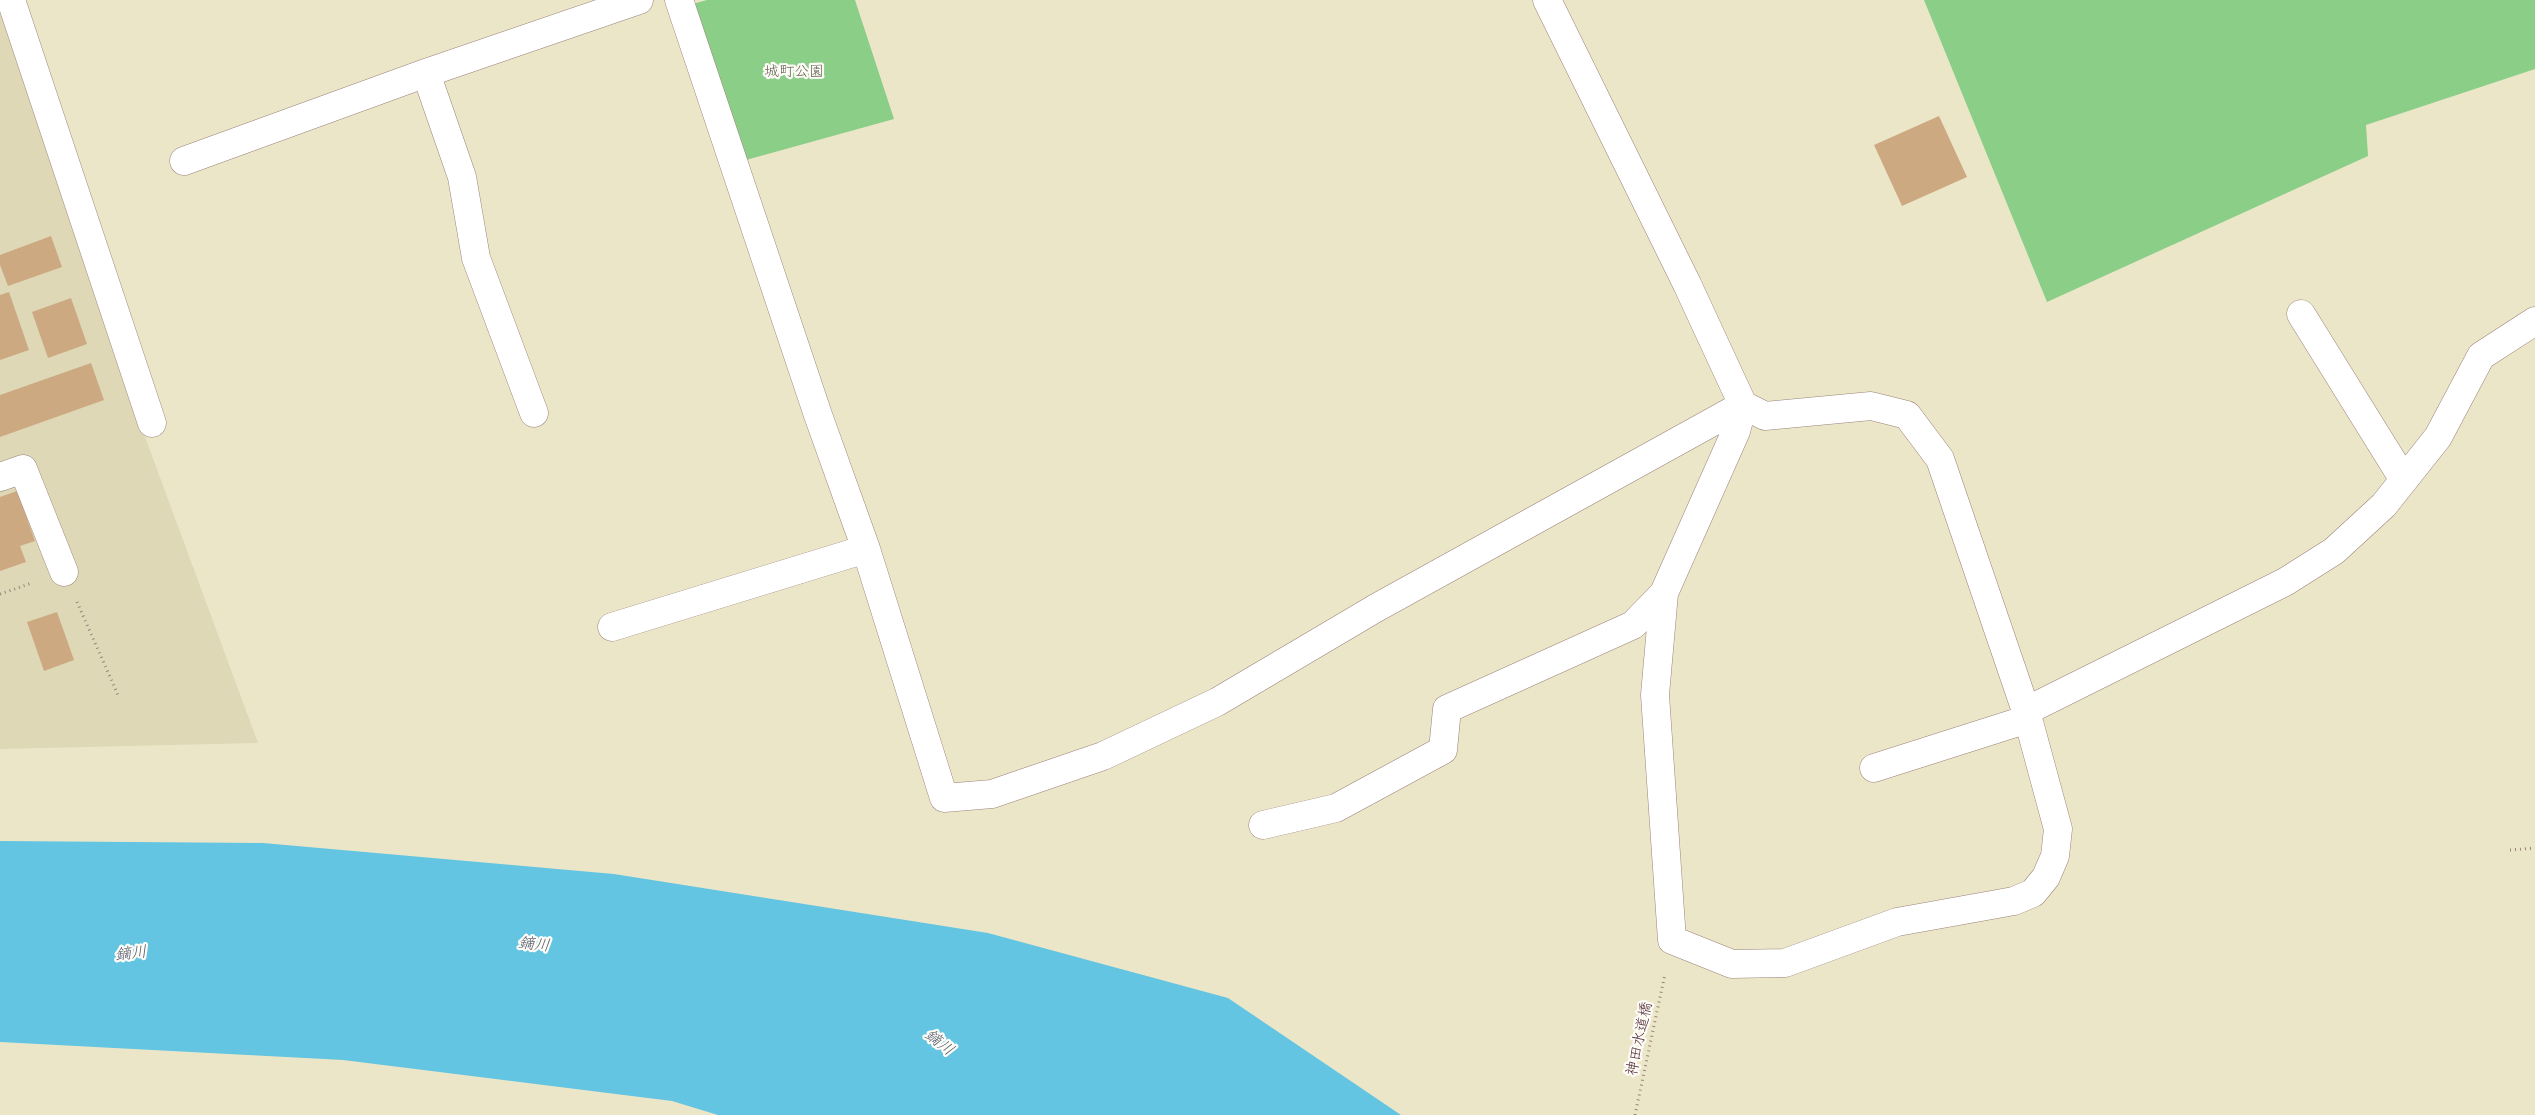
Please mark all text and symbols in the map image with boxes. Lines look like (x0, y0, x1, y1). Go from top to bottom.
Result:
park label: 城町公園 (764, 63, 824, 81)
water label: 鏑川 (517, 934, 551, 956)
water label: 鏑川 (114, 943, 148, 965)
street label: 神田水道橋 (1623, 1000, 1657, 1078)
water label: 鏑川 (920, 1026, 958, 1060)

